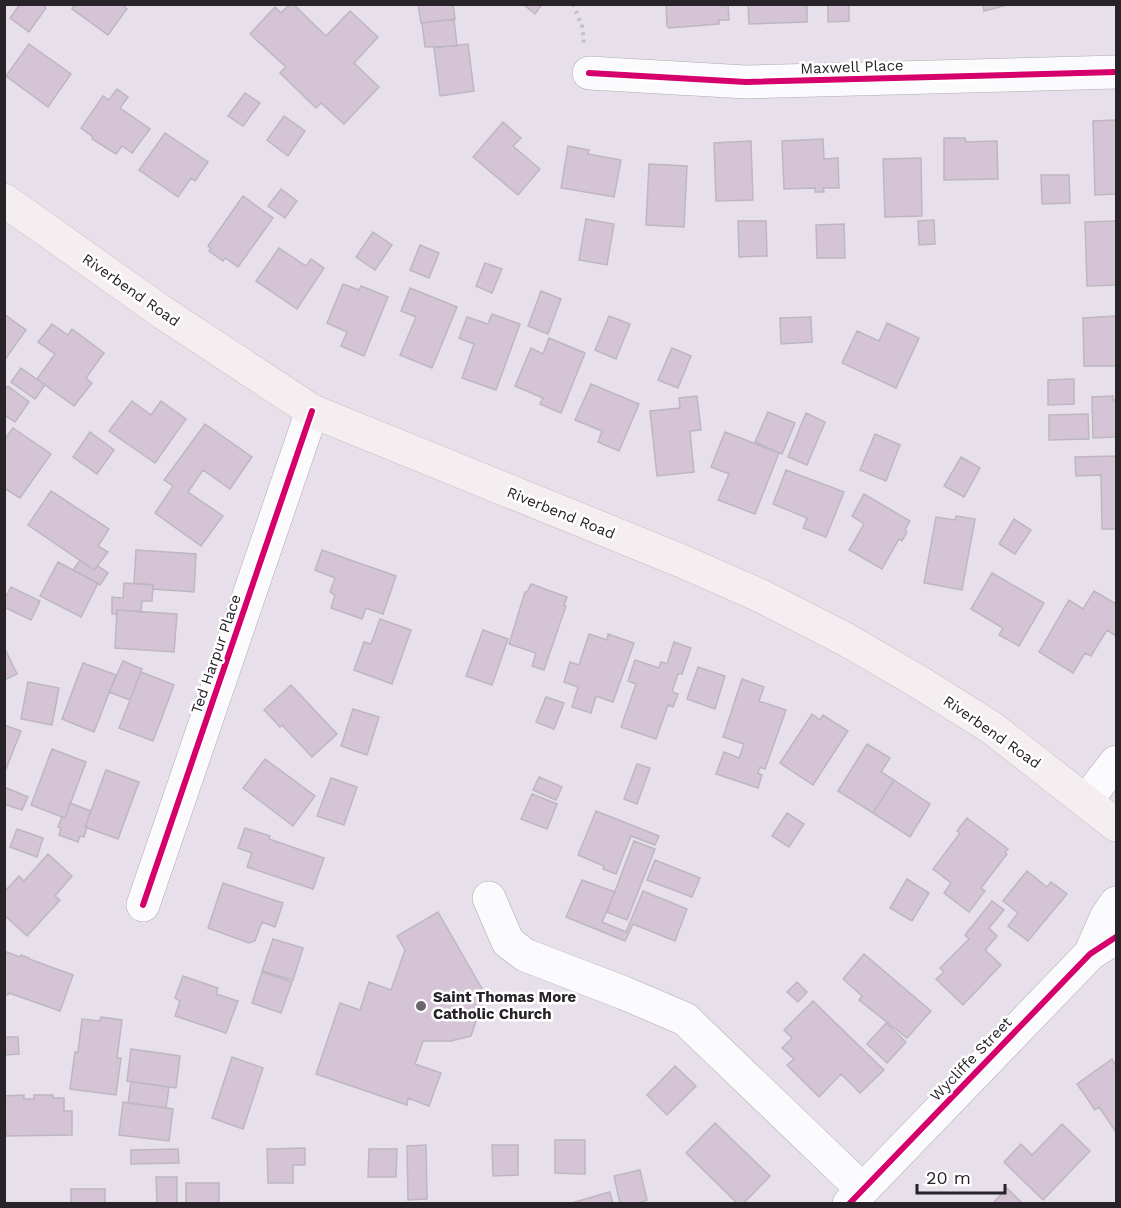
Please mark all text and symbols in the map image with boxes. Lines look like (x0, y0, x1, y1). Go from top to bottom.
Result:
street label: Maxwell Place (800, 56, 904, 78)
street label: Riverbend Road (79, 250, 183, 330)
street label: Riverbend Road (504, 483, 618, 543)
street label: Ted Harpur Place (187, 592, 245, 716)
street label: Riverbend Road (940, 692, 1044, 772)
place label: Saint Thomas More Catholic Church (433, 988, 577, 1023)
marker: Saint Thomas More Catholic Church (414, 999, 428, 1013)
street label: Wycliffe Street (926, 1013, 1016, 1105)
scale bar (917, 1157, 1006, 1195)
text: 20 m (926, 1167, 971, 1188)

